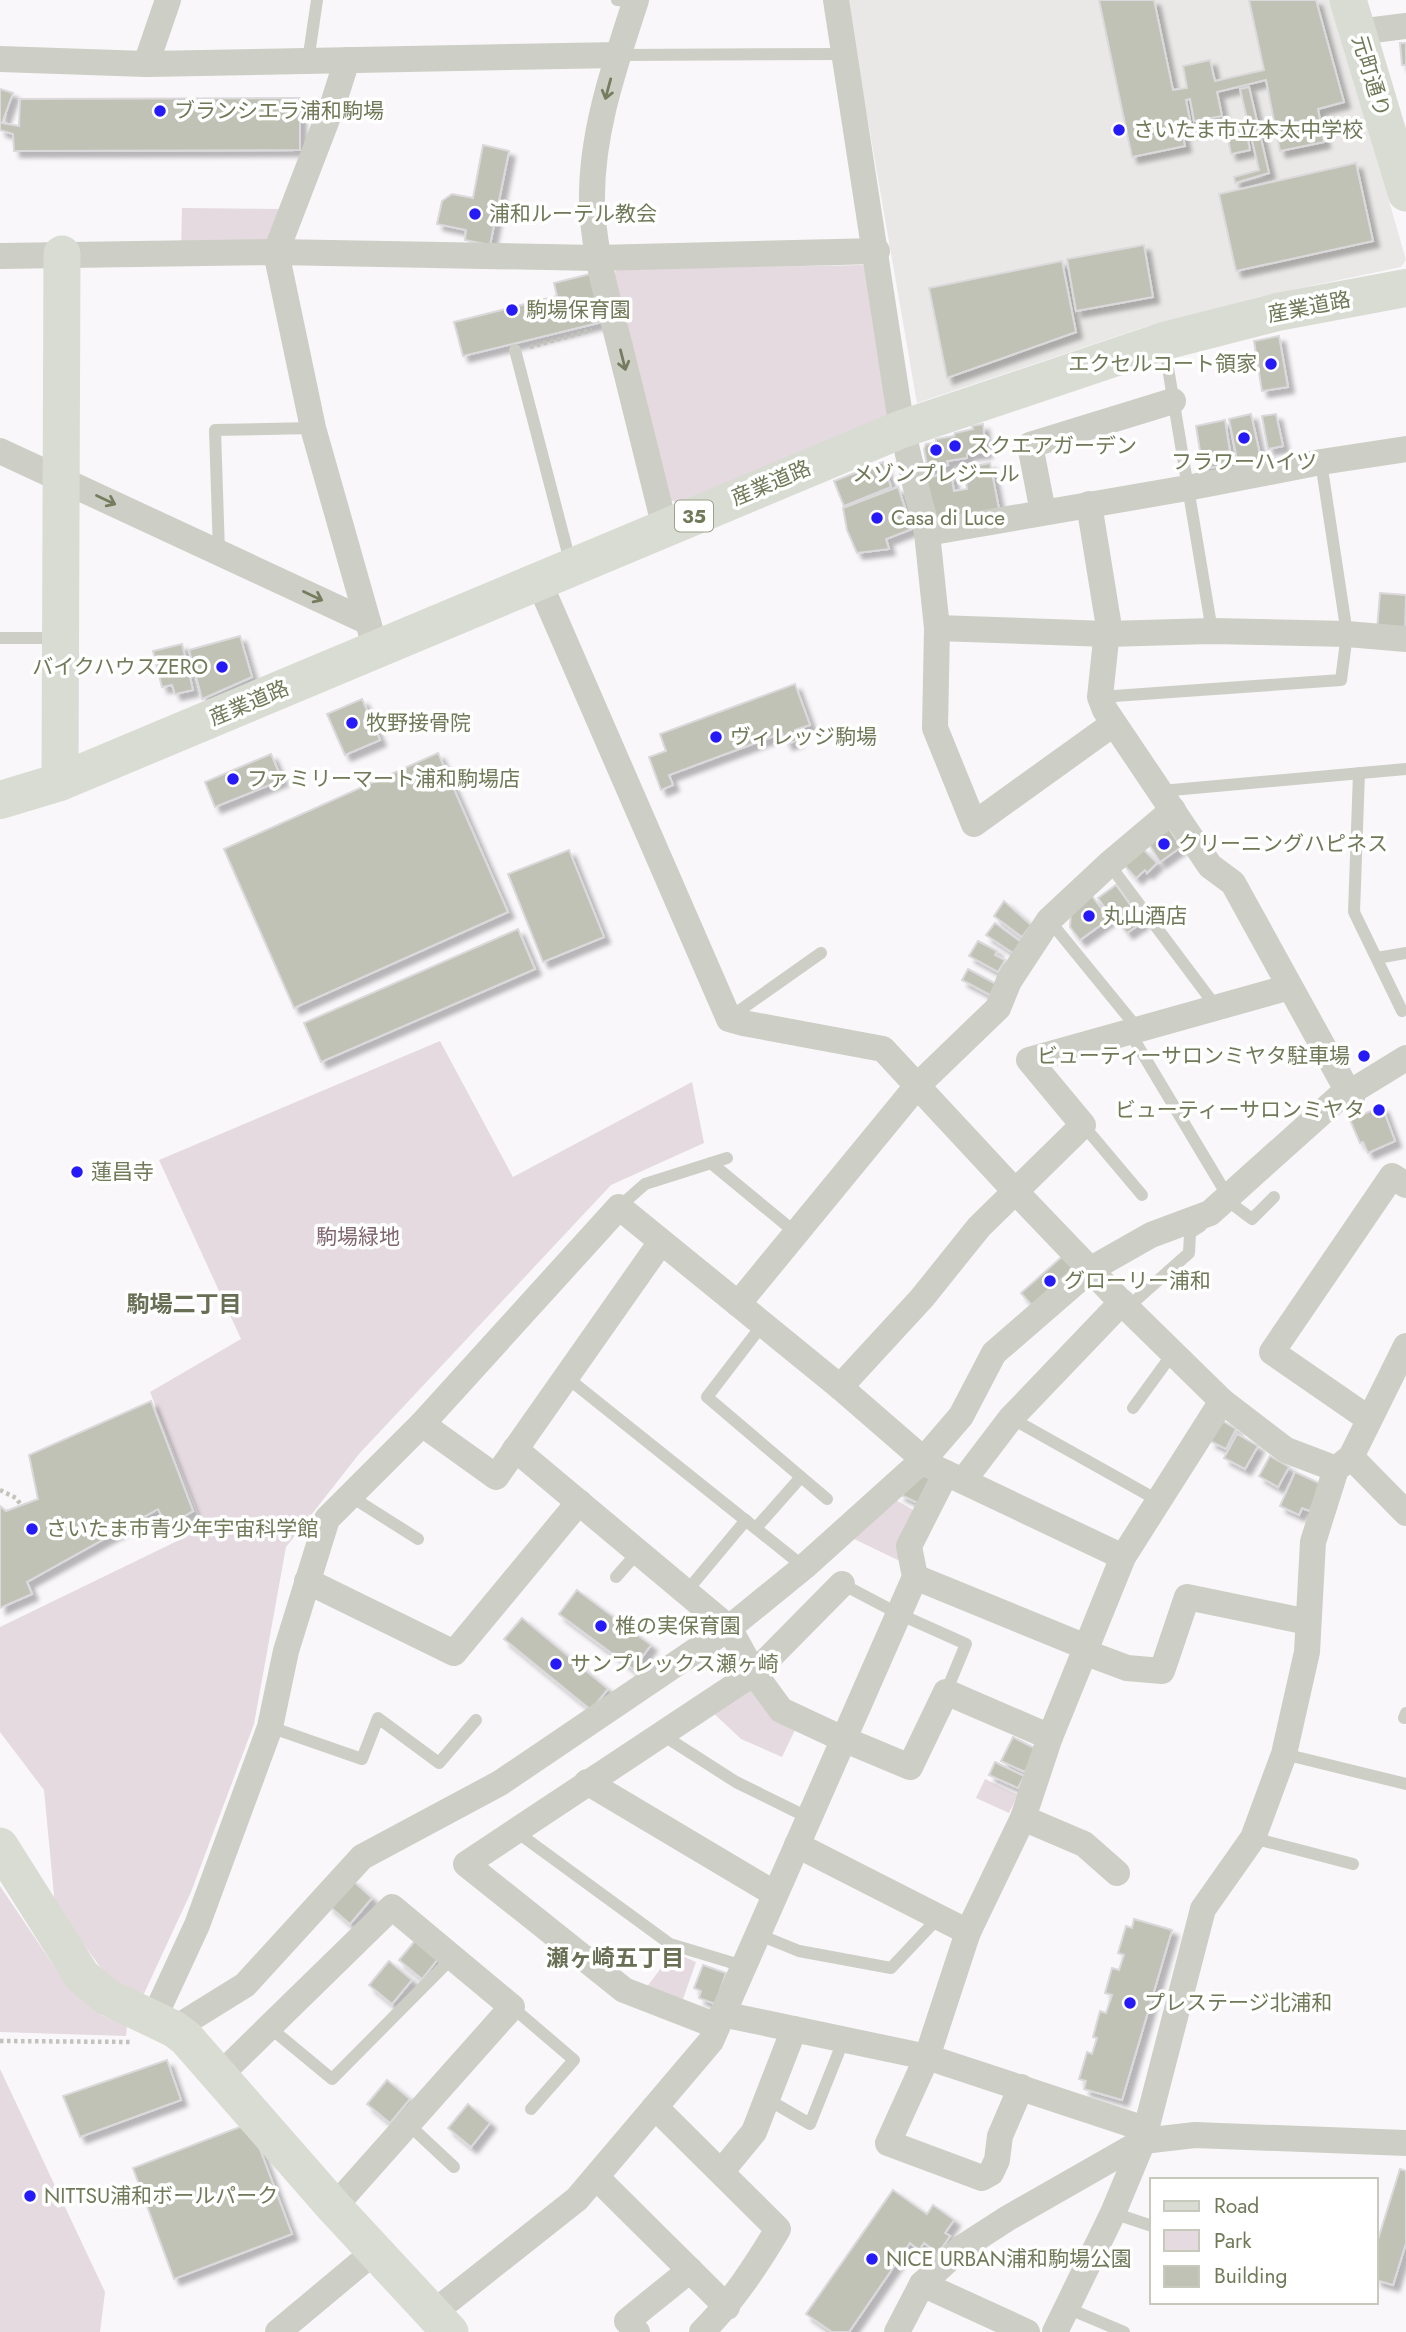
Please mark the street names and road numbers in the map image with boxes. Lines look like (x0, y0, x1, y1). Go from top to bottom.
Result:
street label: 元町通り (1344, 31, 1398, 121)
street label: 産業道路 (1265, 284, 1353, 330)
street label: 産業道路 (726, 453, 816, 513)
road number: 35 (675, 500, 713, 531)
street label: 産業道路 (204, 673, 294, 733)

